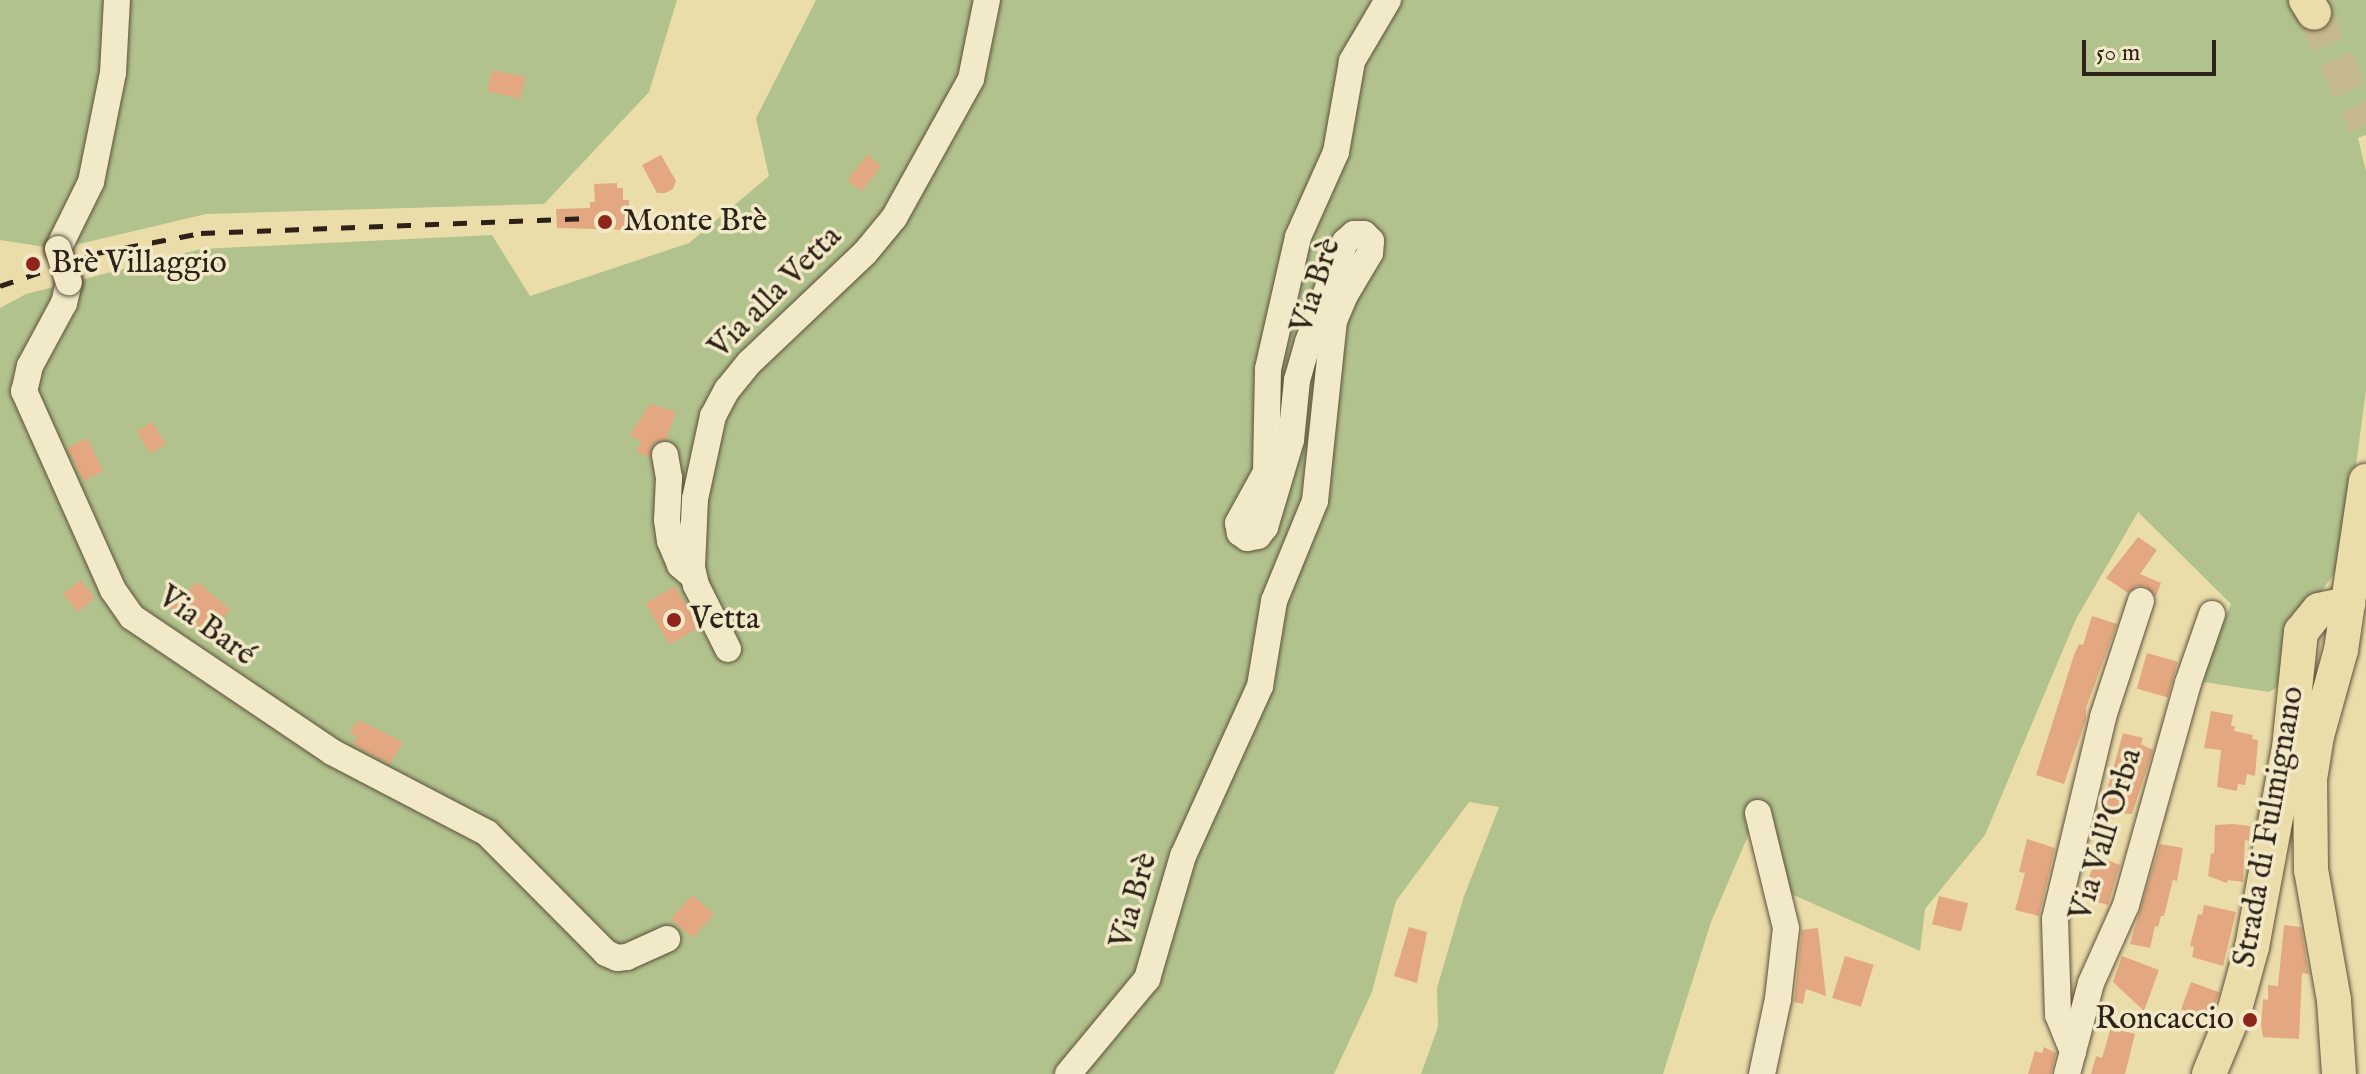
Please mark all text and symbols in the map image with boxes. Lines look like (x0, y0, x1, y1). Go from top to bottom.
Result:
scale bar (2086, 24, 2220, 74)
text: 50 m (2096, 38, 2140, 69)
place label: Monte Brè (623, 203, 767, 241)
marker: Monte Brè (594, 211, 616, 233)
street label: Via alla Vetta (702, 219, 850, 367)
street label: Via Brè (1284, 234, 1350, 338)
place label: Brè Villaggio (51, 245, 227, 283)
marker: Brè Villaggio (22, 253, 44, 275)
street label: Via Baré (150, 579, 262, 675)
place label: Vetta (690, 601, 760, 639)
marker: Vetta (665, 611, 683, 629)
street label: Strada di Fulmignano (2226, 683, 2314, 971)
street label: Via Vall'Orba (2063, 744, 2151, 926)
street label: Via Brè (1103, 849, 1167, 953)
place label: Roncaccio (2095, 1001, 2234, 1039)
marker: Roncaccio (2241, 1011, 2259, 1029)

